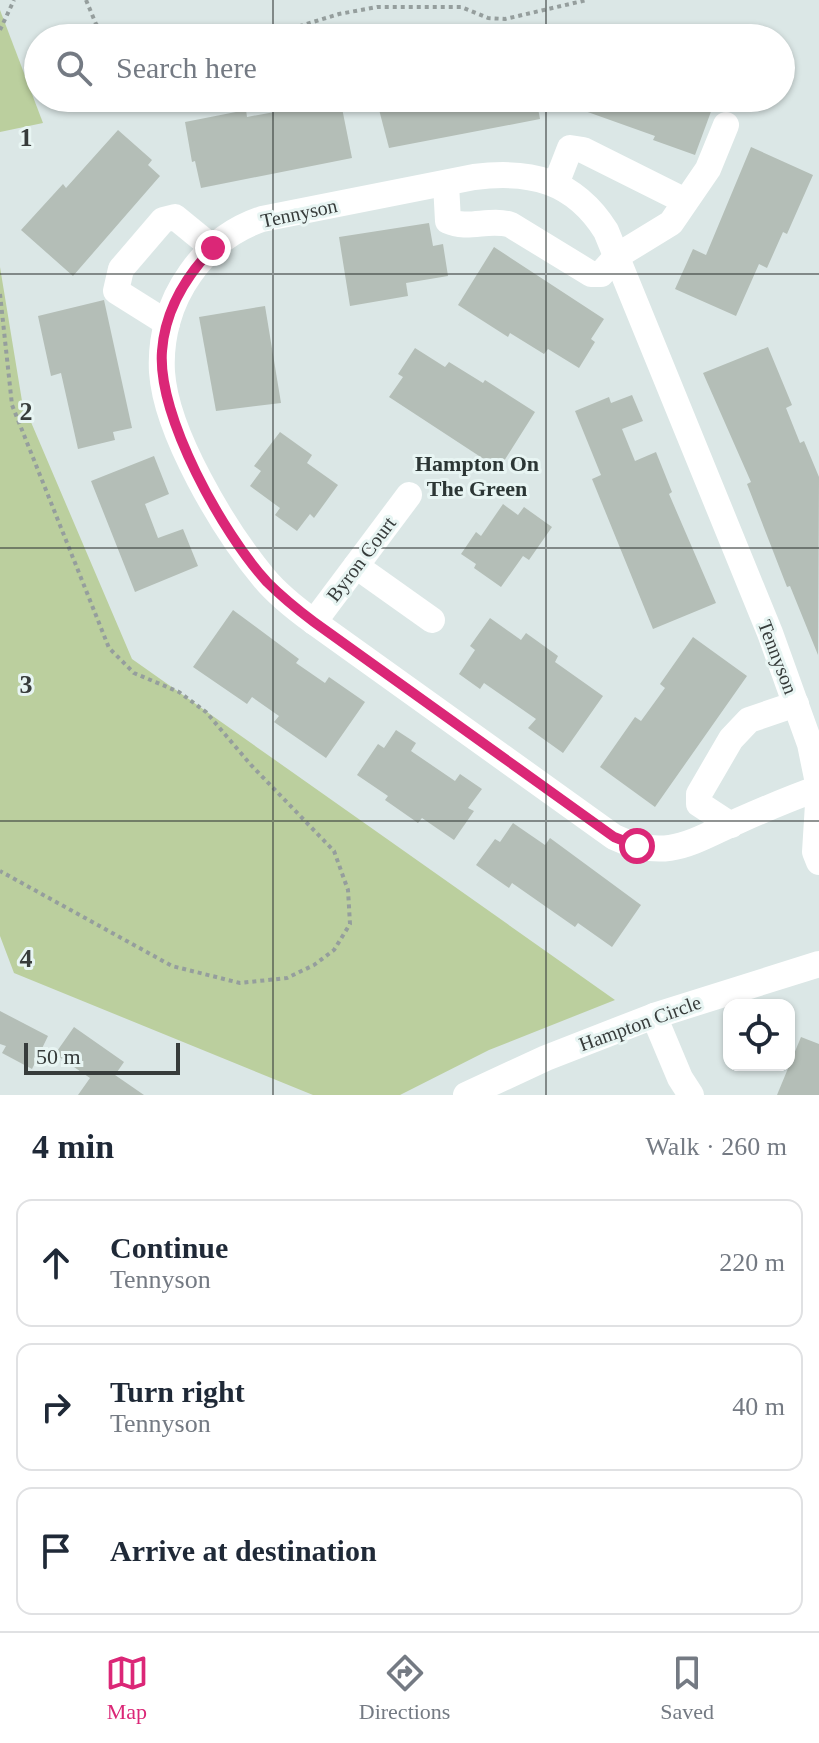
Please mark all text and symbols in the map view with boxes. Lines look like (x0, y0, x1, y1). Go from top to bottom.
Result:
search box (24, 24, 795, 112)
icon: search (52, 46, 96, 90)
text: Search here (116, 51, 257, 84)
text: 1 (20, 123, 33, 152)
street label: Tennyson (259, 194, 339, 233)
route end (195, 230, 231, 266)
text: 2 (20, 397, 33, 426)
district label: Hampton On The Green (415, 451, 539, 501)
street label: Byron Court (322, 512, 401, 606)
street label: Tennyson (753, 617, 802, 697)
text: 3 (20, 670, 33, 699)
route start (619, 828, 655, 864)
text: 4 (20, 944, 33, 973)
street label: Hampton Circle (576, 991, 704, 1056)
map controls (723, 999, 795, 1071)
button: locate (723, 999, 795, 1071)
scale bar (24, 1039, 180, 1075)
text: 50 m (36, 1044, 81, 1069)
text: 4 min (32, 1128, 114, 1165)
text: Walk · 260 m (645, 1132, 787, 1161)
text: Continue (110, 1231, 228, 1264)
icon: ahead (34, 1241, 78, 1285)
text: 220 m (719, 1248, 785, 1277)
text: Tennyson (110, 1265, 211, 1294)
text: Turn right (110, 1375, 245, 1408)
icon: right (34, 1385, 78, 1429)
text: 40 m (732, 1392, 785, 1421)
text: Tennyson (110, 1409, 211, 1438)
icon: arrive (34, 1529, 78, 1573)
text: Arrive at destination (110, 1534, 377, 1567)
tab: Map (105, 1651, 149, 1725)
tab: Directions (359, 1651, 450, 1725)
tab: Saved (660, 1651, 714, 1725)

